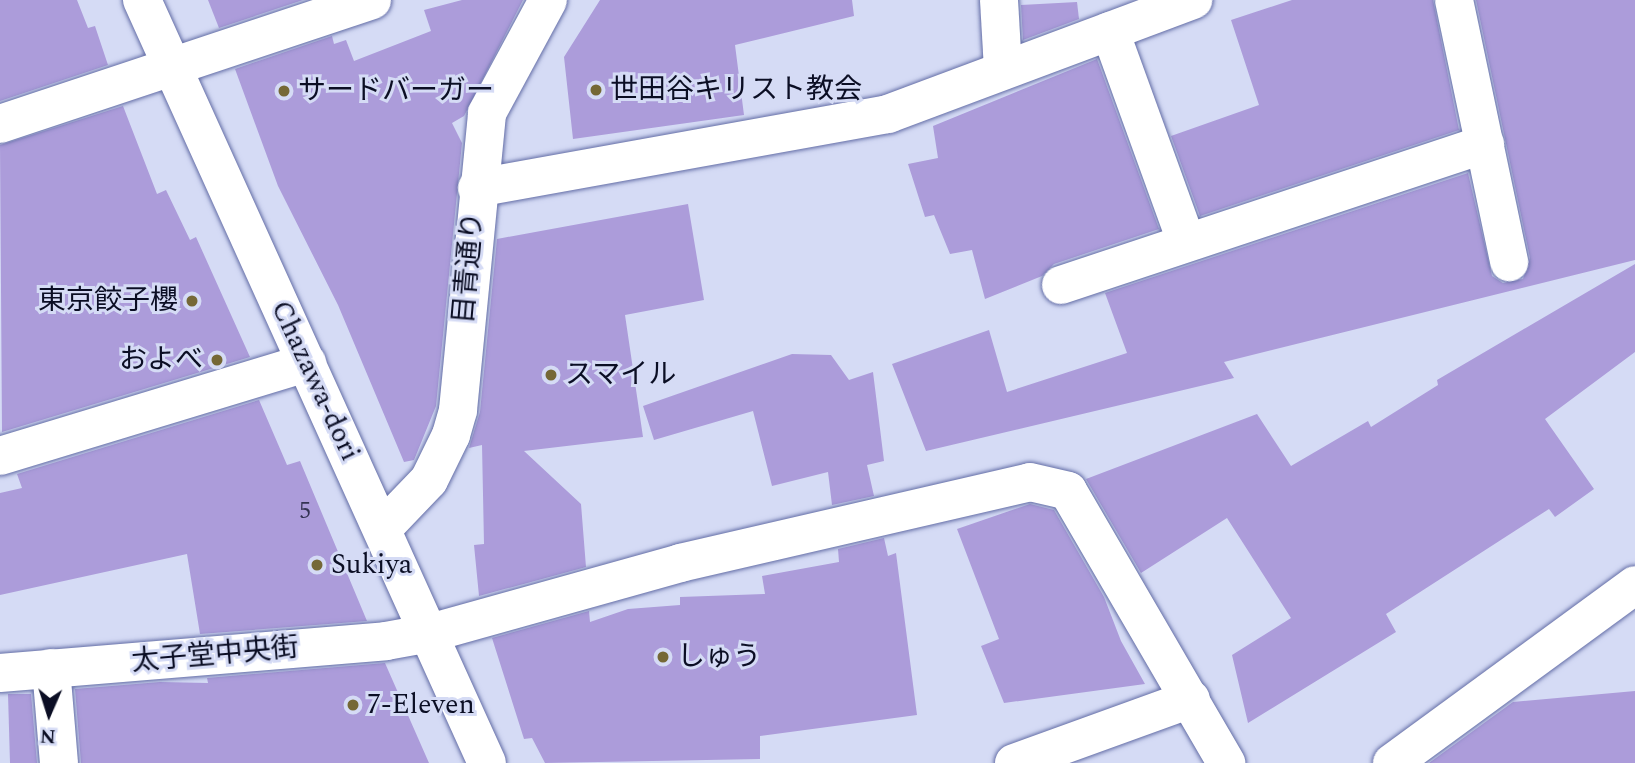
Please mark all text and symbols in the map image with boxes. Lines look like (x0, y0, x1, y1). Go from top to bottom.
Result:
place label: 世田谷キリスト教会 (610, 73, 862, 107)
place label: サードバーガー (298, 74, 494, 108)
marker: 世田谷キリスト教会 (588, 82, 604, 98)
marker: サードバーガー (276, 83, 292, 99)
street label: 目青通り (447, 211, 491, 325)
place label: 東京餃子櫻 (38, 284, 178, 318)
marker: 東京餃子櫻 (184, 293, 200, 309)
street label: Chazawa-dori (263, 296, 367, 466)
place label: およべ (119, 343, 203, 377)
marker: およべ (209, 352, 225, 368)
place label: スマイル (565, 358, 677, 392)
marker: スマイル (543, 367, 559, 383)
house number: 5 (299, 498, 311, 526)
place label: Sukiya (331, 548, 413, 582)
marker: Sukiya (309, 557, 325, 573)
street label: 太子堂中央街 (130, 631, 300, 679)
place label: しゅう (677, 640, 761, 674)
marker: しゅう (655, 649, 671, 665)
north arrow (14, 679, 84, 749)
place label: 7-Eleven (367, 688, 475, 722)
marker: 7-Eleven (345, 697, 361, 713)
text: N (39, 721, 56, 750)

